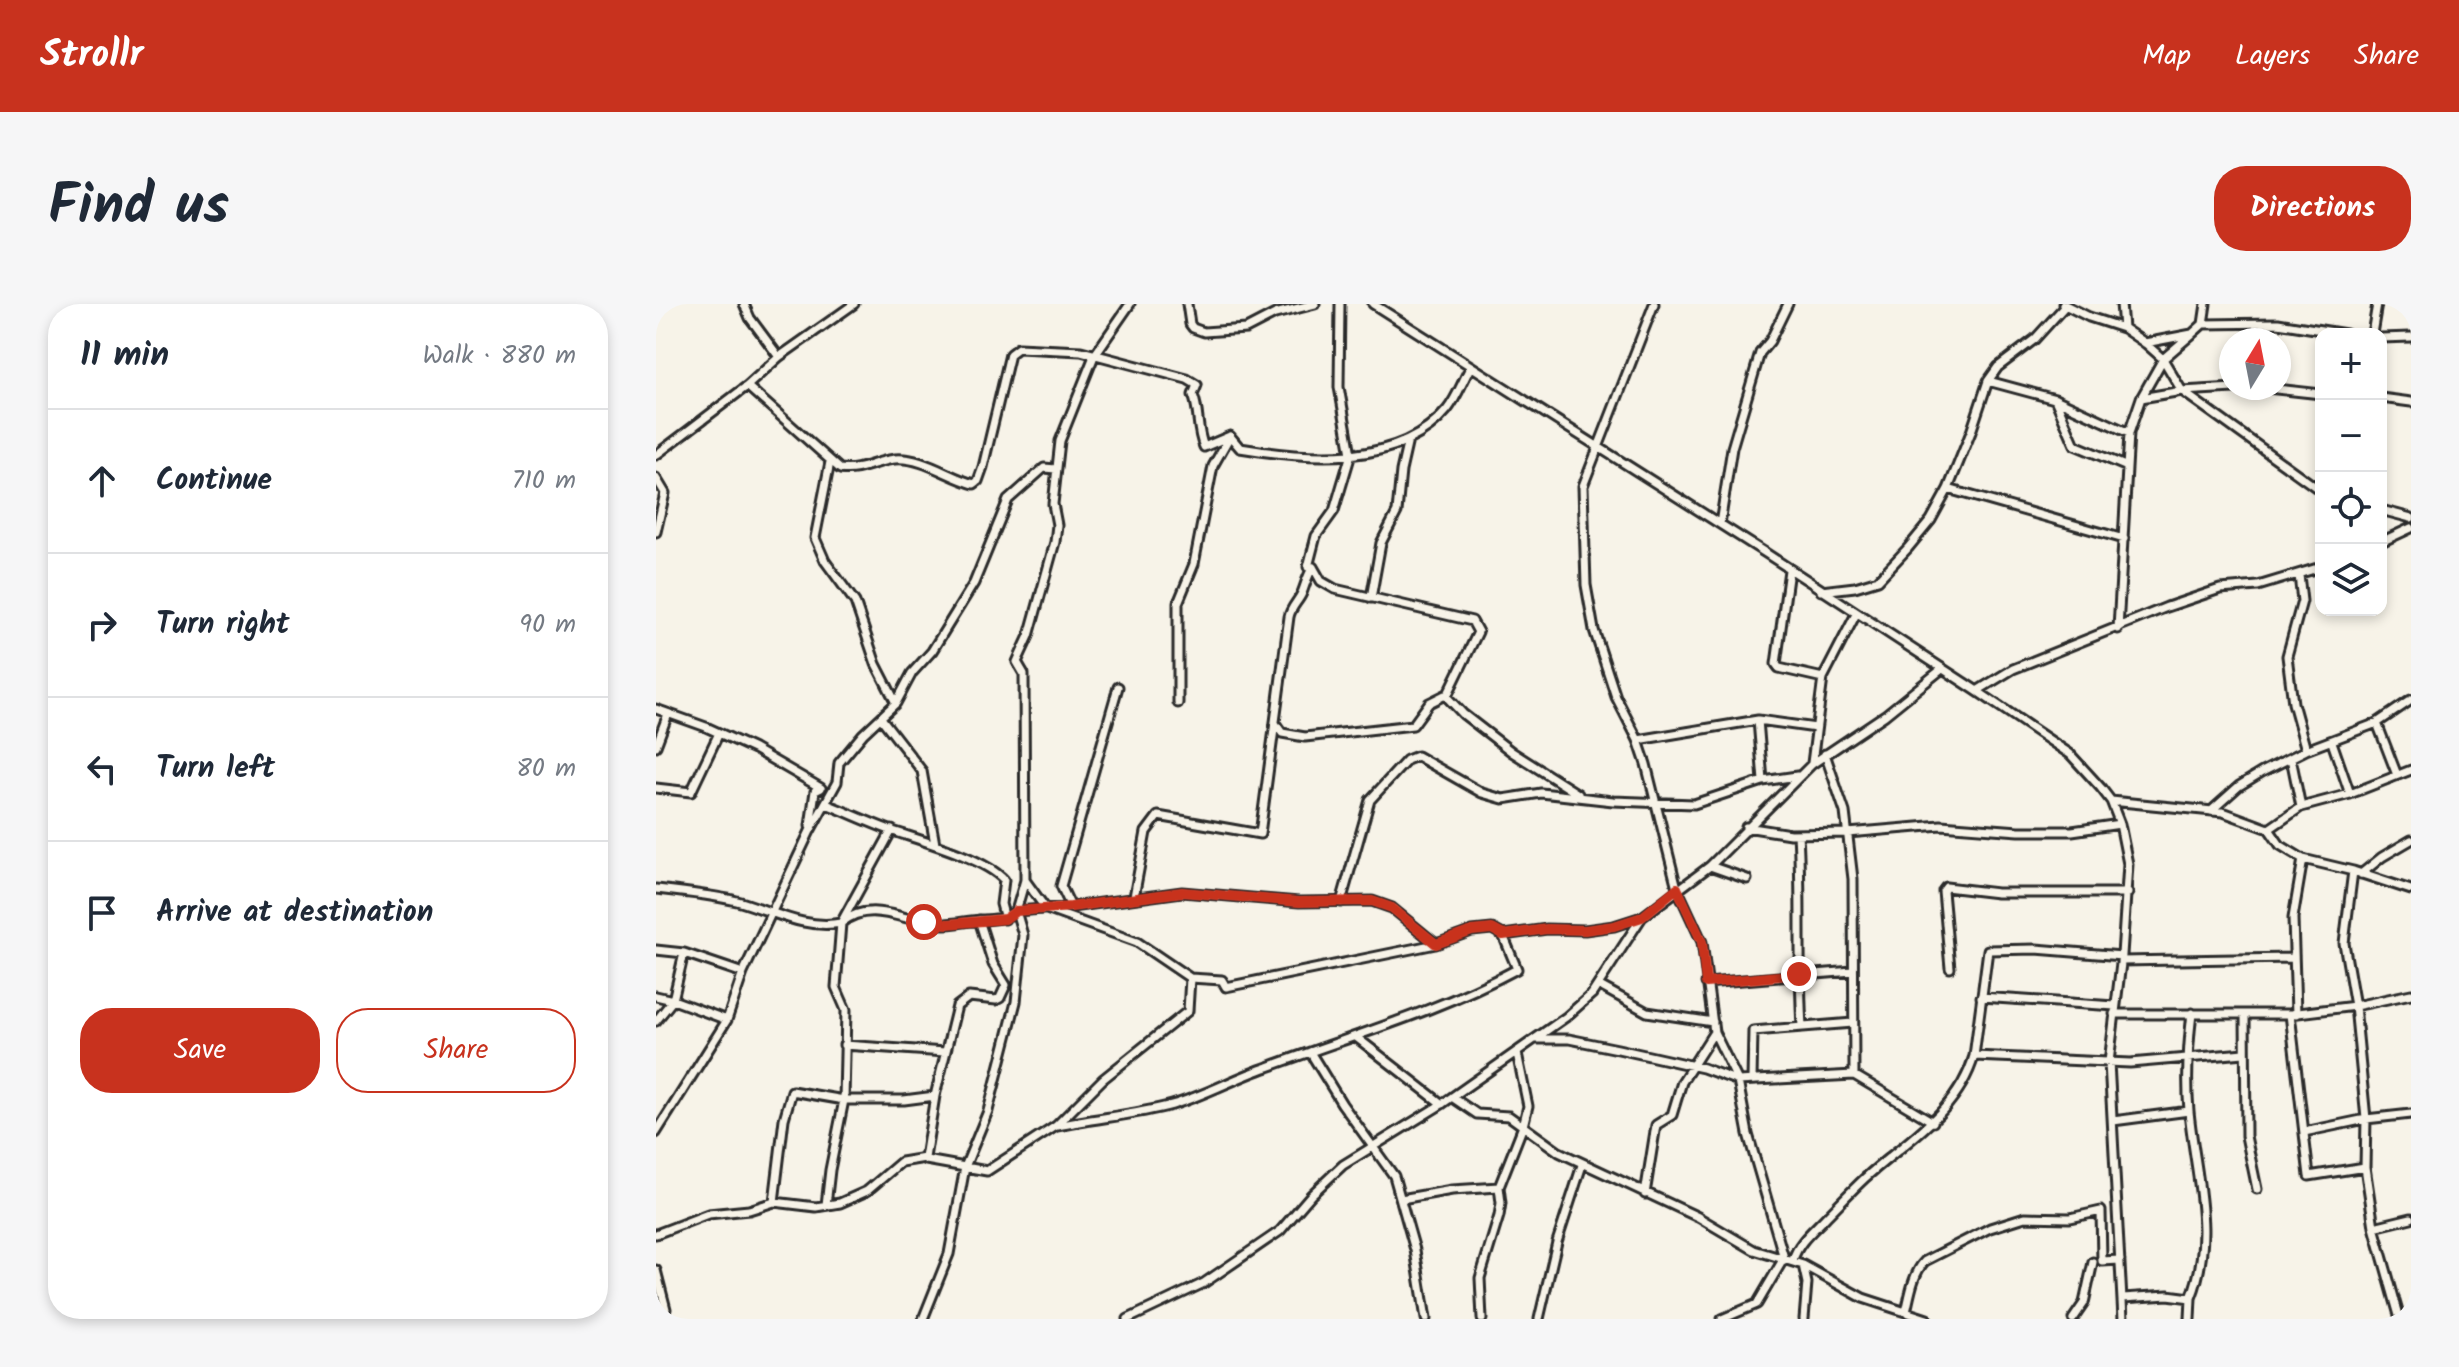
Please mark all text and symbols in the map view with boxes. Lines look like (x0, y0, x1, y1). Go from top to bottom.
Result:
text: Strollr (40, 26, 143, 86)
text: Map (2142, 34, 2191, 79)
text: Layers (2235, 34, 2310, 79)
text: Share (2354, 34, 2419, 79)
text: Find us (48, 163, 229, 253)
button: Directions (2214, 166, 2411, 251)
north arrow (2219, 328, 2291, 400)
map controls (2315, 328, 2387, 616)
button: + (2315, 328, 2387, 400)
text: 11 min (80, 329, 169, 383)
text: Walk · 880 m (422, 335, 576, 377)
button: − (2315, 400, 2387, 472)
text: Continue (156, 457, 272, 505)
icon: ahead (80, 459, 124, 503)
text: 710 m (512, 460, 576, 502)
button: locate (2315, 472, 2387, 544)
button: layers (2315, 544, 2387, 616)
text: Turn right (156, 601, 289, 649)
icon: right (80, 603, 124, 647)
text: 90 m (519, 604, 576, 646)
text: Turn left (156, 745, 275, 793)
icon: left (80, 747, 124, 791)
text: 80 m (516, 748, 576, 790)
text: Arrive at destination (156, 889, 433, 937)
icon: arrive (80, 891, 124, 935)
route start (906, 904, 942, 940)
route end (1781, 956, 1817, 992)
button: Save (80, 1008, 320, 1093)
button: Share (336, 1008, 576, 1093)

